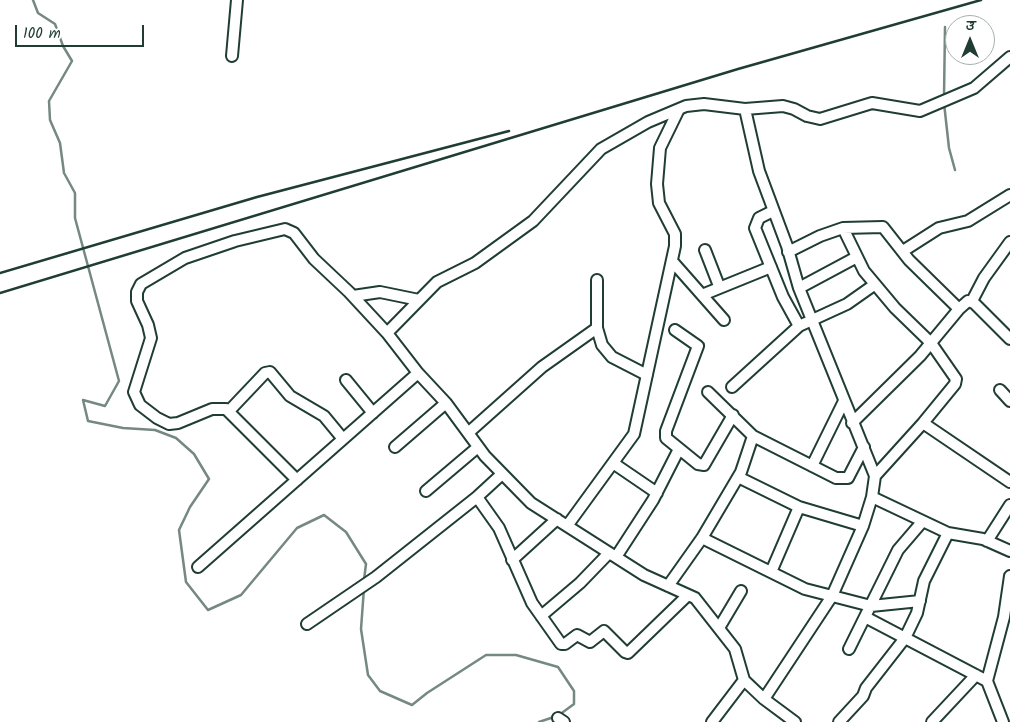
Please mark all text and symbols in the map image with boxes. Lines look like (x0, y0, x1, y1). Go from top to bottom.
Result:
scale bar (18, 15, 146, 47)
north arrow (945, 15, 995, 65)
text: उ (966, 15, 974, 37)
text: 100 m (23, 22, 61, 46)

